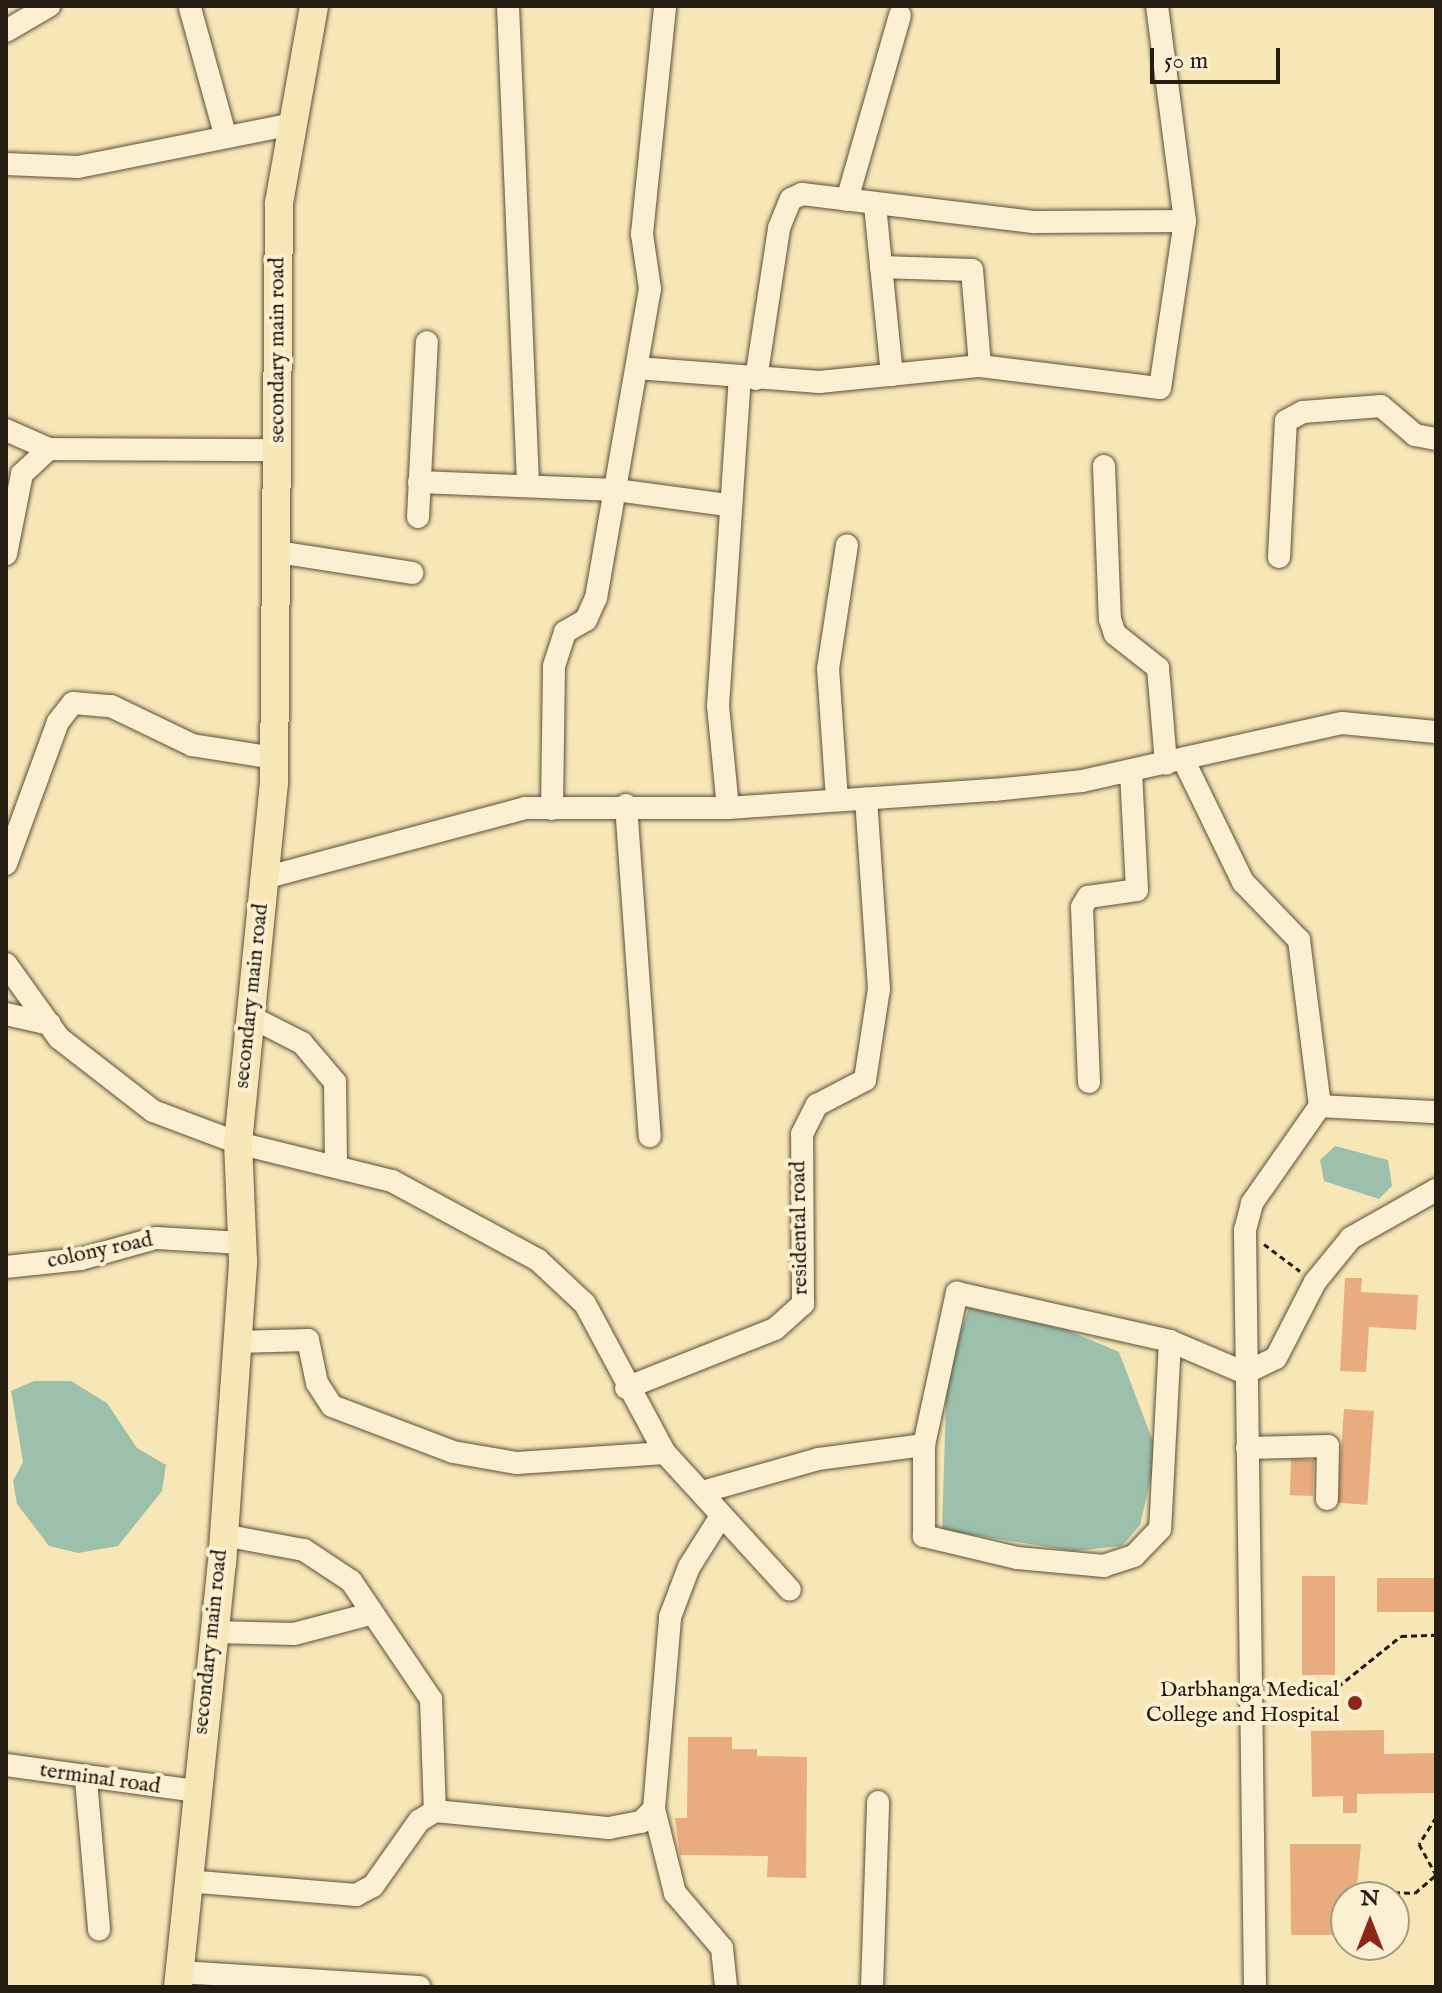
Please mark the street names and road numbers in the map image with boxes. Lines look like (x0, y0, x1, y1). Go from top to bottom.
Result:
street label: secondary main road (265, 257, 291, 443)
street label: secondary main road (229, 902, 275, 1090)
street label: residental road (786, 1161, 814, 1295)
street label: colony road (45, 1227, 155, 1275)
street label: secondary main road (188, 1548, 234, 1736)
street label: terminal road (38, 1757, 162, 1801)

